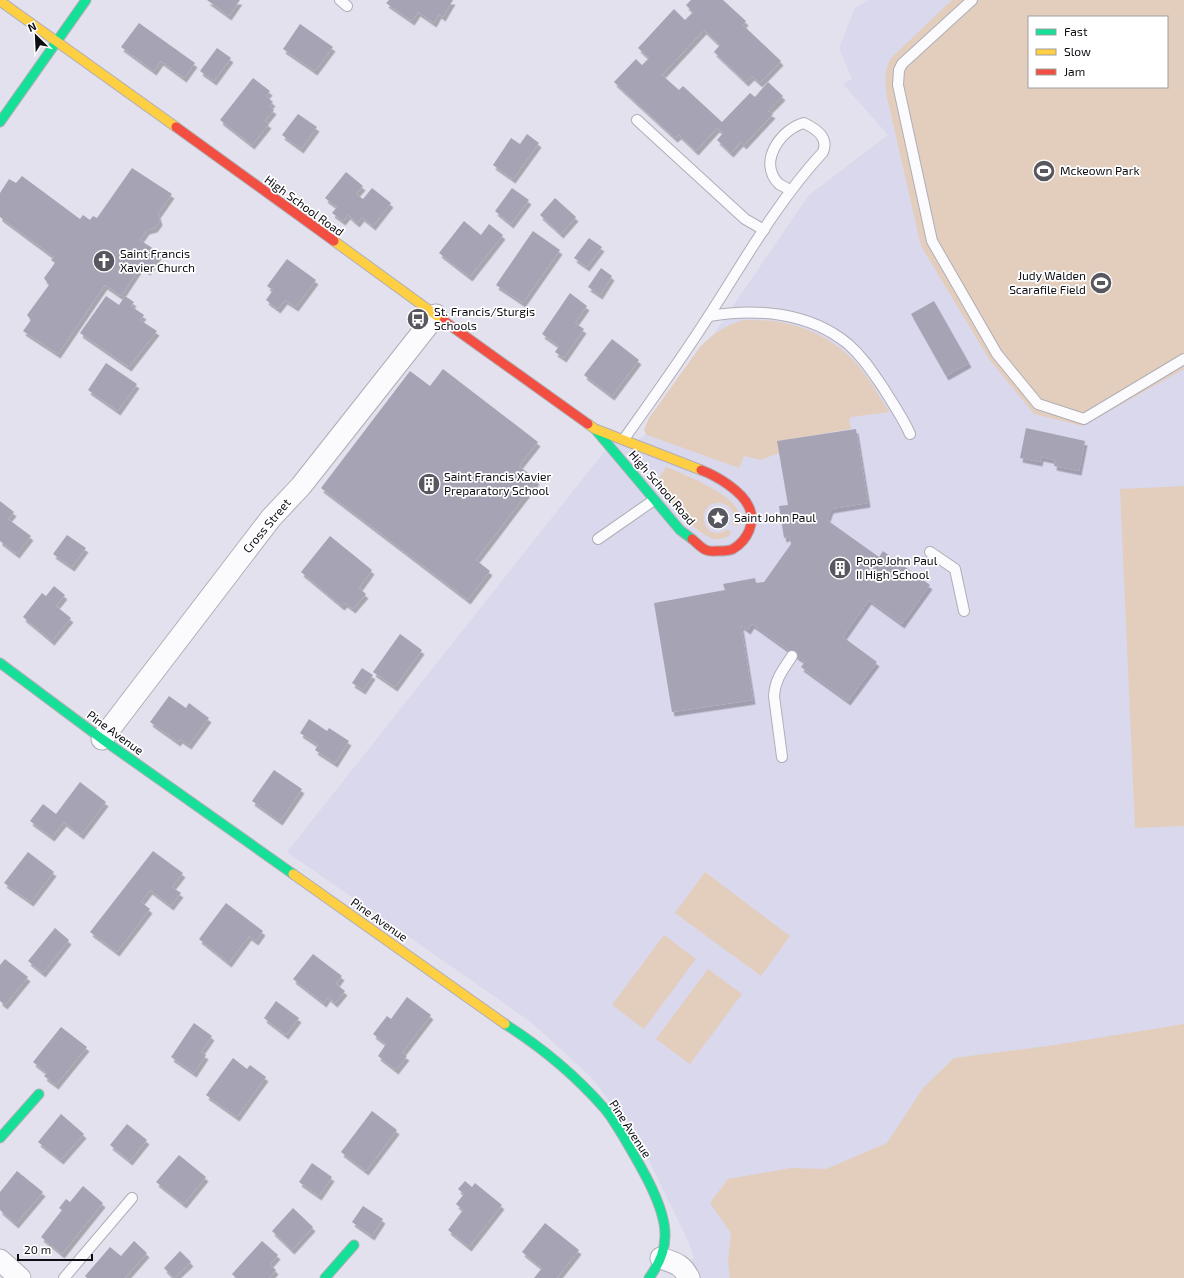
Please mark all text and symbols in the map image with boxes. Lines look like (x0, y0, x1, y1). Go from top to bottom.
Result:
north arrow (16, 16, 56, 56)
legend (1028, 16, 1168, 88)
text: N (25, 19, 38, 34)
text: Fast (1064, 24, 1088, 38)
text: Slow (1064, 44, 1091, 58)
text: Jam (1064, 64, 1085, 78)
sports icon: Mckeown Park (1031, 158, 1057, 184)
place label: Mckeown Park (1060, 163, 1140, 177)
street label: High School Road (262, 172, 347, 239)
place label: Saint Francis Xavier Church (120, 246, 195, 274)
church icon: Saint Francis Xavier Church (91, 248, 117, 274)
place label: Judy Walden Scarafile Field (1009, 268, 1086, 296)
sports icon: Judy Walden Scarafile Field (1088, 270, 1114, 296)
place label: St. Francis/Sturgis Schools (434, 304, 535, 332)
bus stop icon: St. Francis/Sturgis Schools (405, 306, 431, 332)
street label: High School Road (627, 447, 699, 527)
place label: Saint Francis Xavier Preparatory School (444, 469, 551, 497)
building icon: Saint Francis Xavier Preparatory School (416, 471, 442, 497)
street label: Cross Street (239, 495, 293, 555)
place icon: Saint John Paul (705, 505, 731, 531)
place label: Saint John Paul (734, 510, 816, 524)
place label: Pope John Paul II High School (856, 553, 938, 581)
building icon: Pope John Paul II High School (827, 555, 853, 581)
street label: Pine Avenue (85, 707, 146, 757)
street label: Pine Avenue (348, 894, 411, 944)
street label: Pine Avenue (607, 1097, 655, 1160)
scale bar (18, 1236, 92, 1262)
text: 20 m (24, 1242, 51, 1256)

